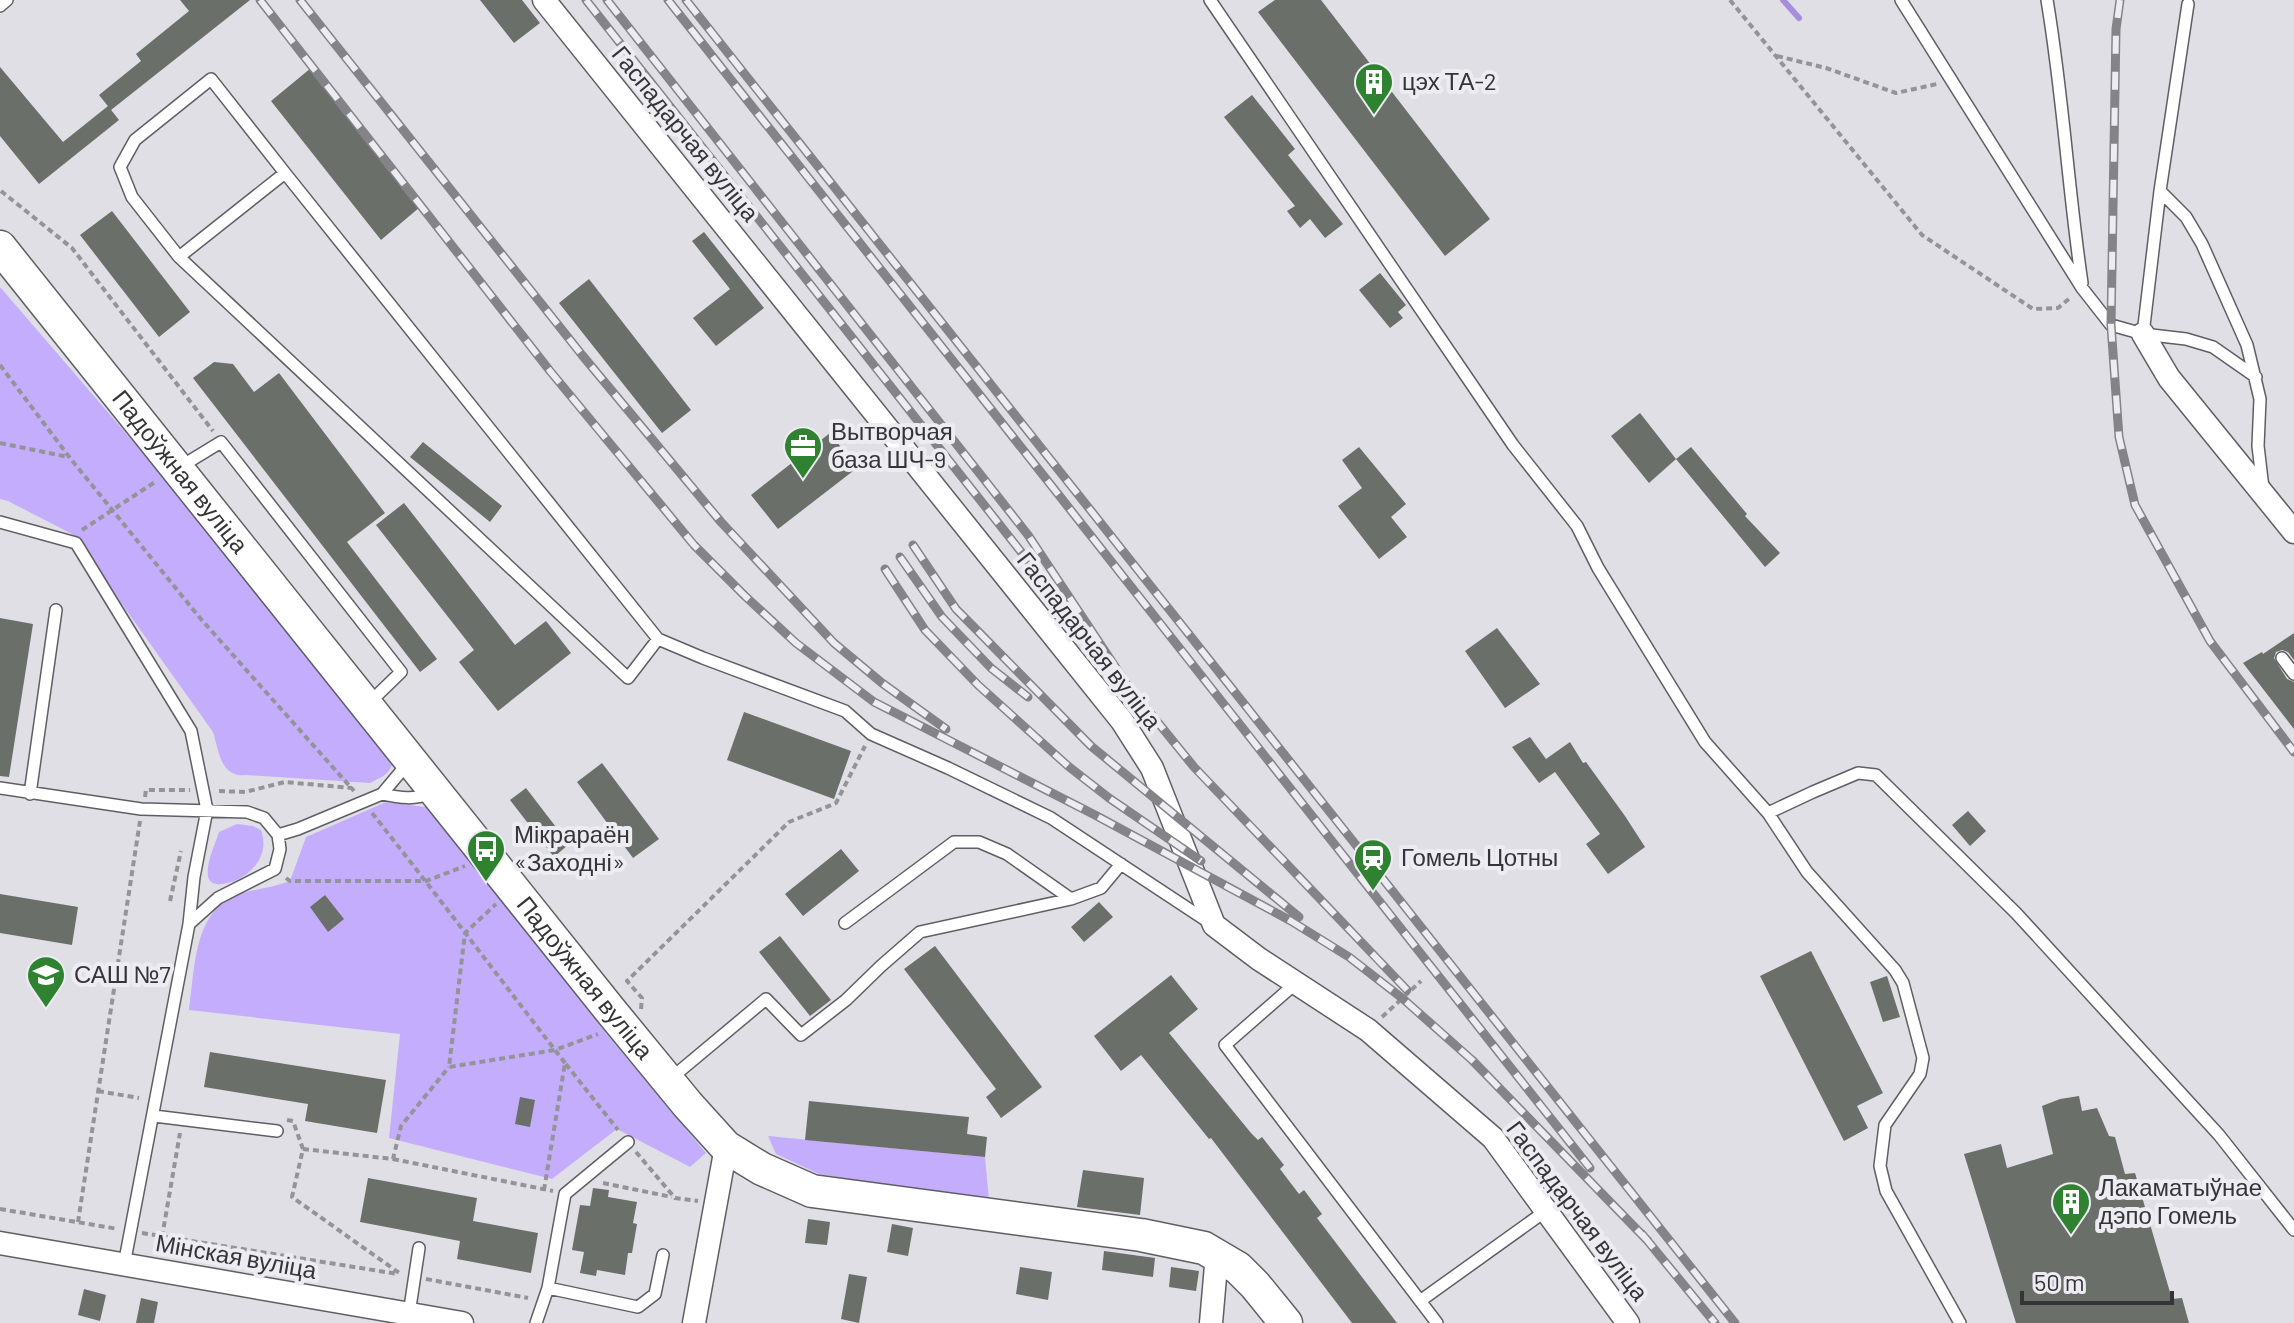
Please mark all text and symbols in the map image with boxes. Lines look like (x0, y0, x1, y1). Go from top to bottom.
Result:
street label: Гаспадарчая вуліца (607, 39, 766, 227)
building icon: цэх ТА-2 (1353, 61, 1395, 116)
place label: цэх ТА-2 (1402, 66, 1497, 95)
street label: Падоўжная вуліца (107, 384, 255, 559)
place label: Вытворчая база ШЧ-9 (831, 416, 953, 473)
office icon: Вытворчая база ШЧ-9 (782, 425, 824, 480)
street label: Гаспадарчая вуліца (1012, 546, 1169, 735)
place label: Мікрараён «Заходні» (514, 819, 630, 876)
bus stop icon: Мікрараён «Заходні» (465, 828, 507, 883)
station icon: Гомель Цотны (1352, 837, 1394, 892)
place label: Гомель Цотны (1401, 842, 1558, 871)
street label: Падоўжная вуліца (512, 890, 661, 1065)
school or university icon: САШ №7 (25, 954, 67, 1009)
place label: САШ №7 (74, 959, 171, 988)
street label: Гаспадарчая вуліца (1501, 1115, 1656, 1306)
place label: Лакаматыўнае дэпо Гомель (2099, 1172, 2262, 1229)
building icon: Лакаматыўнае дэпо Гомель (2050, 1181, 2092, 1236)
street label: Мінская вуліца (154, 1227, 320, 1284)
scale bar (2022, 1255, 2172, 1305)
text: 50 m (2034, 1267, 2085, 1296)

